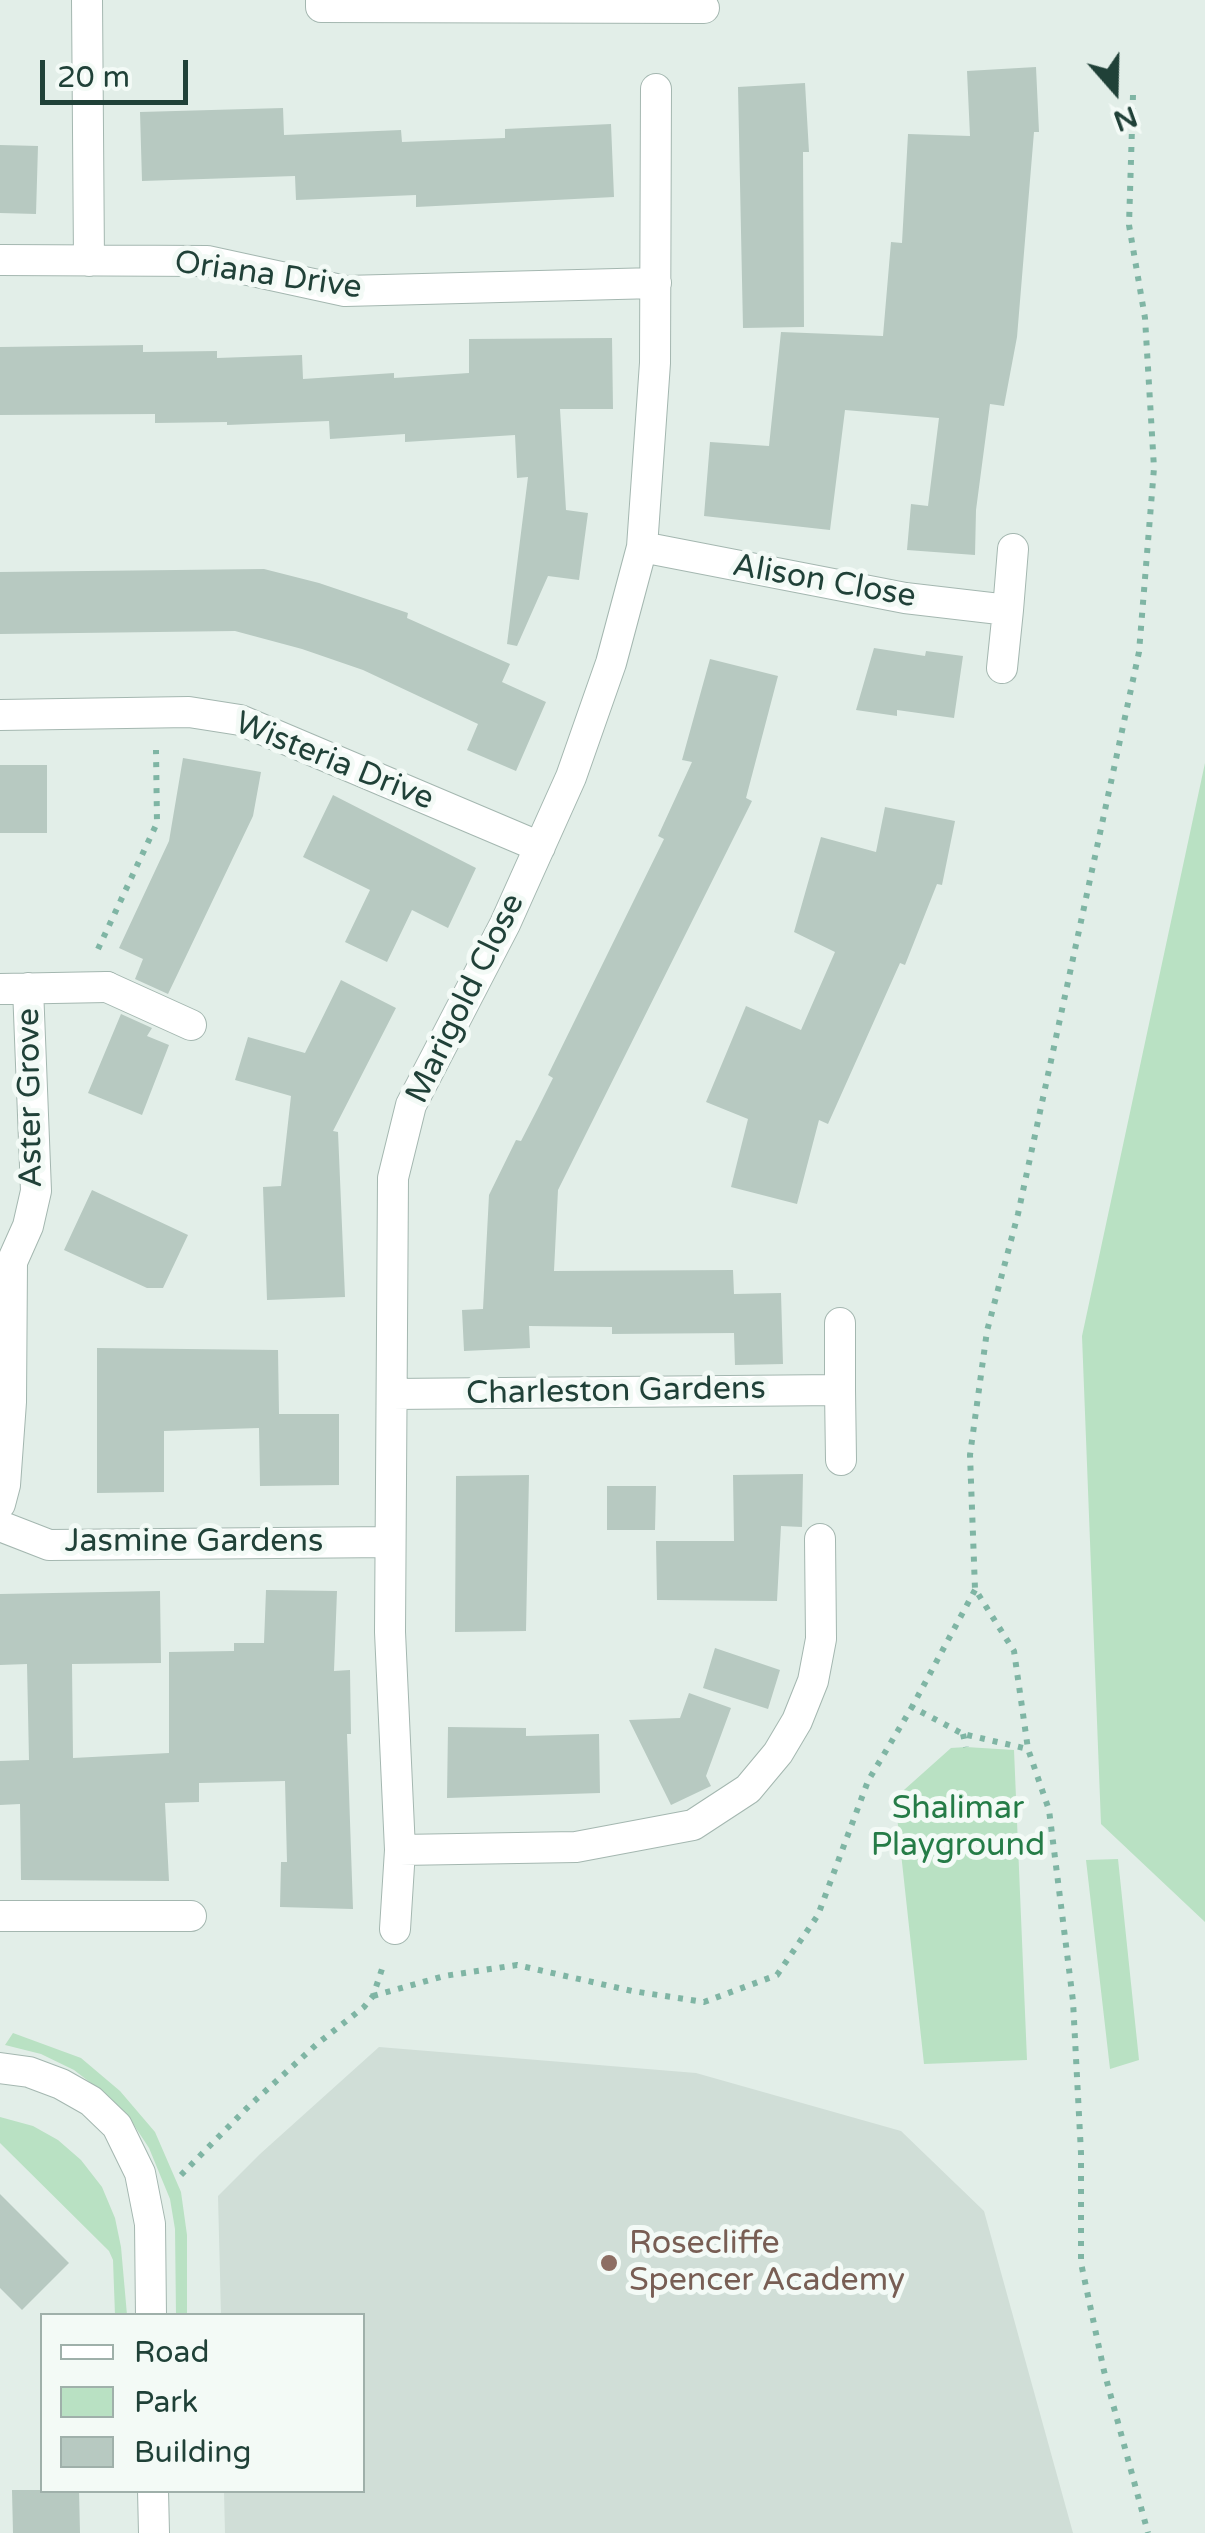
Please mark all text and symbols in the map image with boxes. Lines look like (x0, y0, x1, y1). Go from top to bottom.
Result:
scale bar (45, 40, 192, 102)
north arrow (1065, 40, 1165, 140)
text: 20 m (57, 59, 130, 96)
text: N (1109, 98, 1142, 138)
street label: Oriana Drive (172, 244, 364, 308)
street label: Alison Close (729, 547, 919, 617)
street label: Wisteria Drive (229, 705, 439, 819)
street label: Marigold Close (399, 888, 533, 1110)
street label: Aster Grove (10, 1008, 52, 1188)
street label: Charleston Gardens (466, 1370, 766, 1414)
street label: Jasmine Gardens (65, 1524, 323, 1562)
park label: Shalimar Playground (871, 1791, 1045, 1866)
place label: Rosecliffe Spencer Academy (629, 2226, 905, 2301)
marker: Rosecliffe Spencer Academy (598, 2252, 620, 2274)
legend (40, 2313, 365, 2493)
text: Road (134, 2334, 209, 2371)
text: Park (134, 2384, 198, 2421)
text: Building (134, 2434, 251, 2471)

